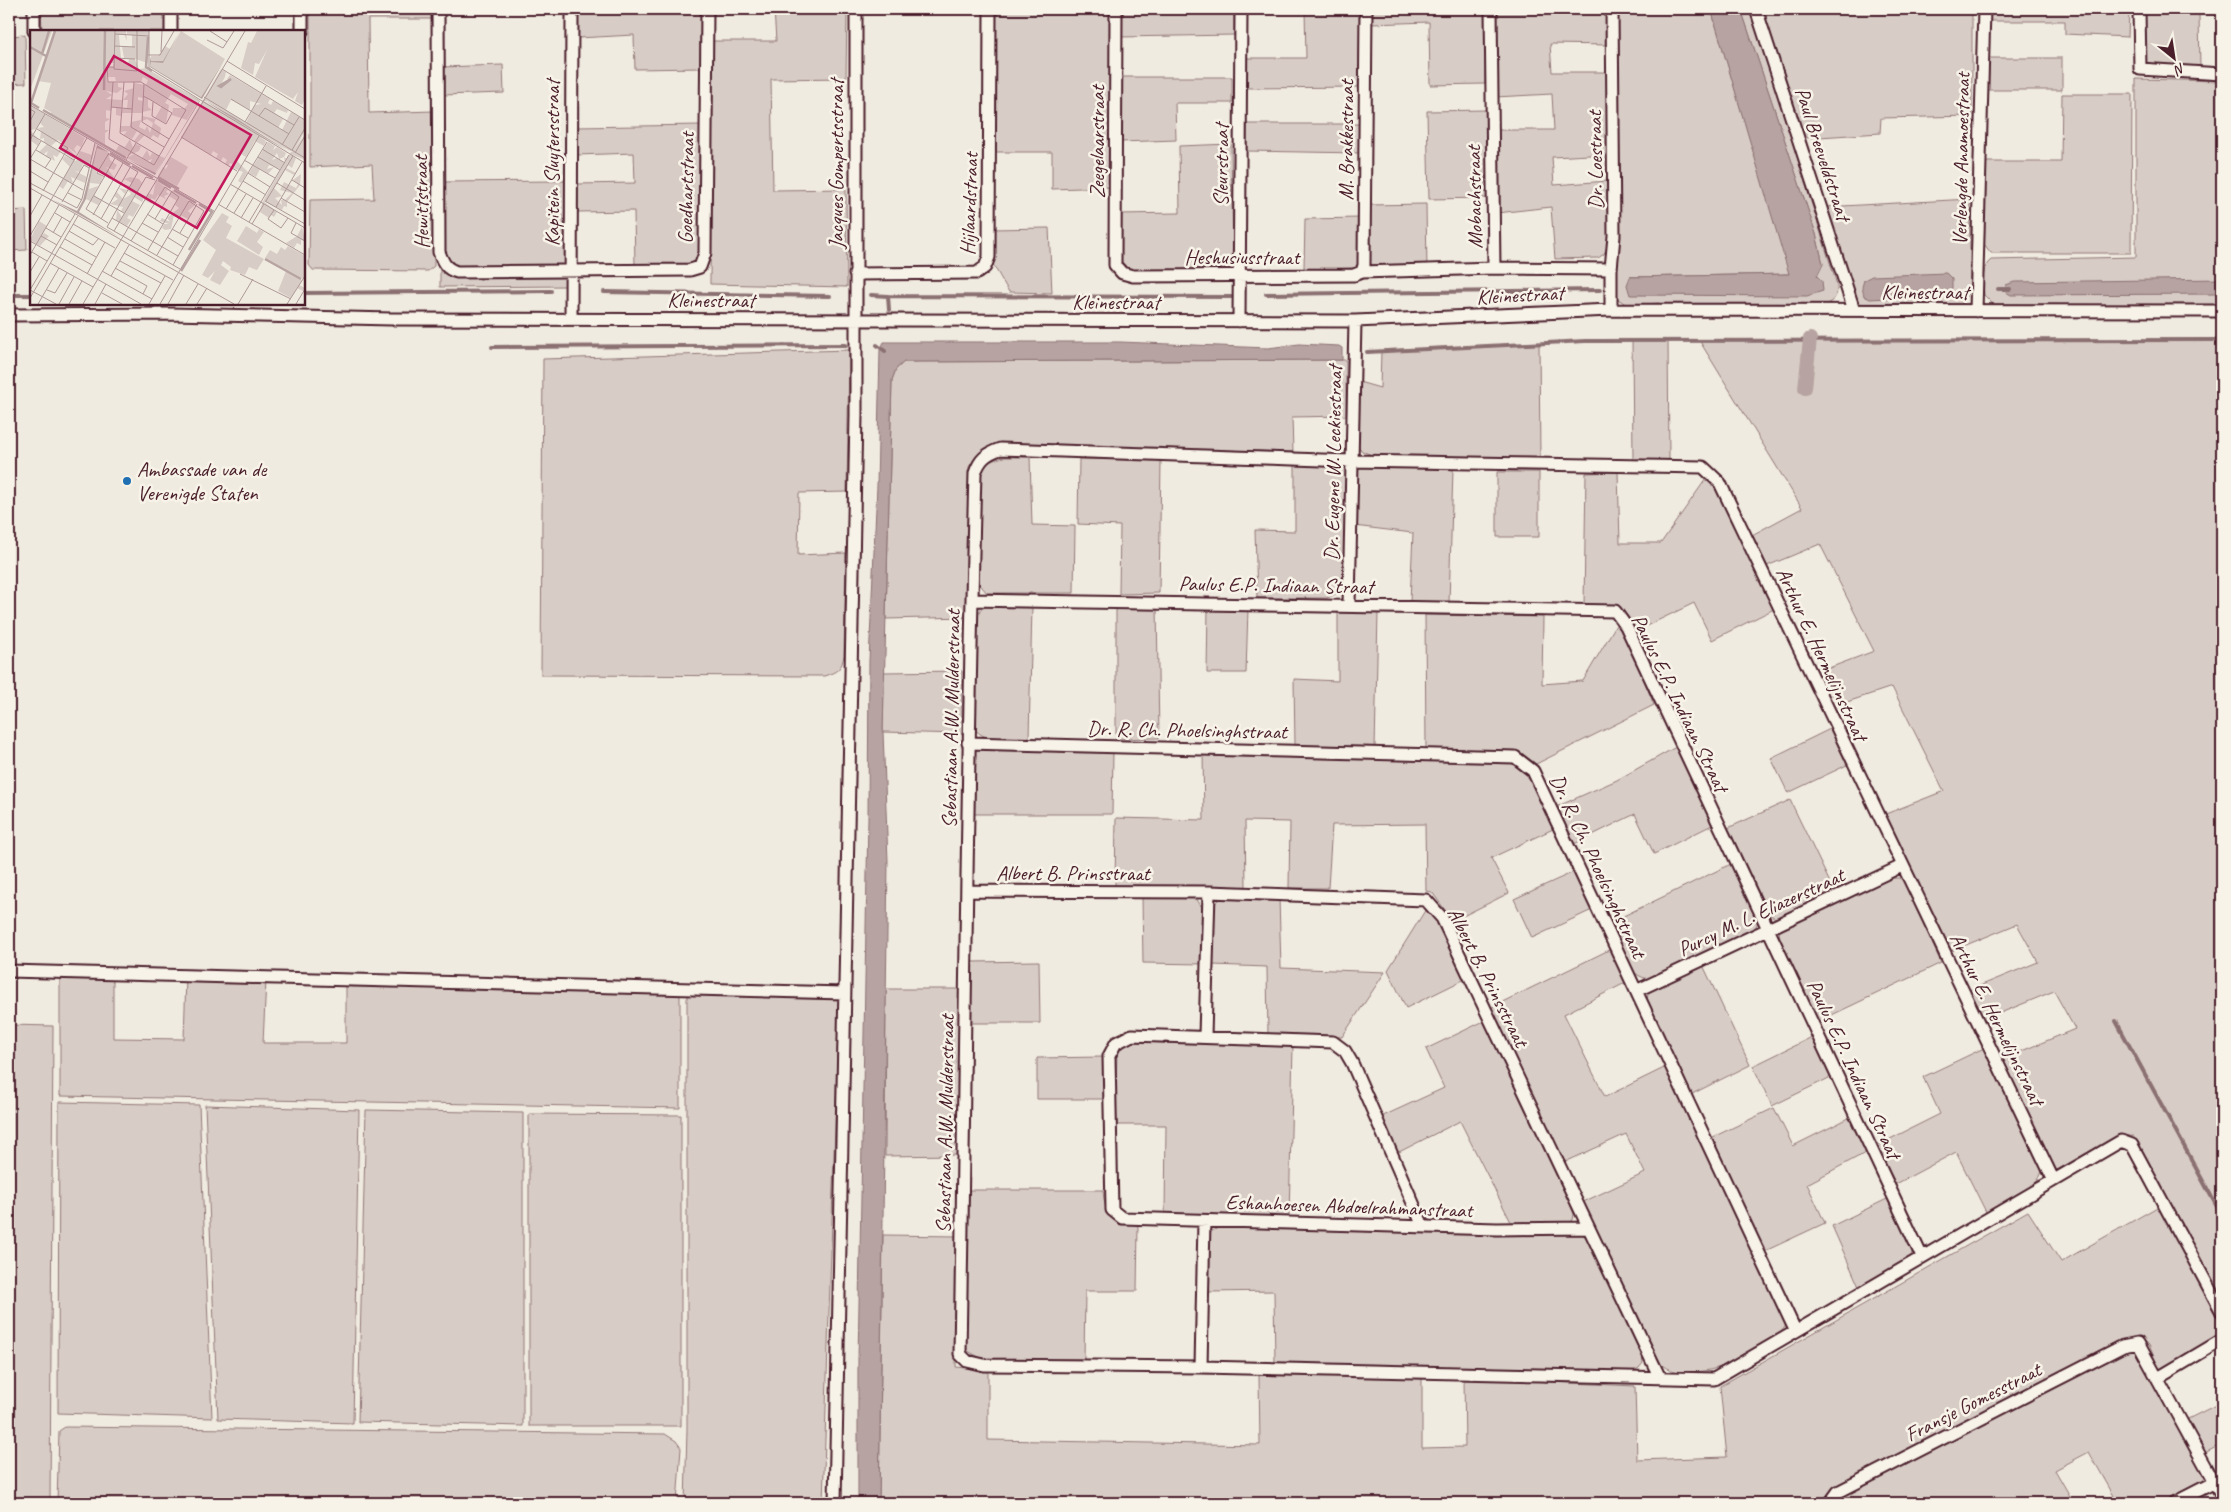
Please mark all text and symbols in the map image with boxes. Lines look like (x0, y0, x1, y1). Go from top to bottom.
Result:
inset map (30, 30, 305, 305)
north arrow (2148, 32, 2198, 82)
text: N (2170, 59, 2188, 80)
street label: Verlengde Anamoestraat (1946, 70, 1976, 246)
street label: Jacques Gompertsstraat (823, 76, 849, 250)
street label: Kapitein Sluytersstraat (539, 77, 565, 246)
street label: M. Brakkestraat (1333, 78, 1359, 200)
street label: Zeegelaarstraat (1084, 83, 1110, 199)
street label: Paul Breeveldstraat (1789, 84, 1858, 227)
street label: Dr. Loestraat (1581, 108, 1609, 210)
street label: Sleurstraat (1208, 121, 1234, 206)
street label: Goedhartstraat (672, 130, 700, 244)
street label: Mobachstraat (1460, 143, 1488, 249)
street label: Hijlaardstraat (954, 150, 984, 256)
street label: Hewittstraat (407, 153, 435, 249)
street label: Heshusiusstraat (1185, 244, 1301, 270)
street label: Kleinestraat (1881, 279, 1972, 305)
street label: Kleinestraat (1476, 280, 1567, 310)
street label: Kleinestraat (667, 287, 758, 313)
street label: Kleinestraat (1072, 289, 1163, 315)
street label: Dr. Eugene W. Leckiestraat (1318, 362, 1348, 561)
place label: Ambassade van de Verenigde Staten (137, 456, 267, 506)
marker: Ambassade van de Verenigde Staten (121, 475, 133, 487)
street label: Arthur E. Hermelijnstraat (1770, 563, 1875, 748)
street label: Paulus E.P. Indiaan Straat (1178, 570, 1377, 600)
street label: Sebastiaan A.W. Mulderstraat (936, 607, 966, 829)
street label: Paulus E.P. Indiaan Straat (1626, 610, 1736, 799)
street label: Dr. R. Ch. Phoelsinghstraat (1087, 715, 1289, 745)
street label: Dr. R. Ch. Phoelsinghstraat (1544, 770, 1653, 964)
street label: Albert B. Prinsstraat (996, 860, 1152, 886)
street label: Purcy M. L. Eliazerstraat (1674, 861, 1850, 962)
street label: Albert B. Prinsstraat (1442, 903, 1535, 1053)
street label: Arthur E. Hermelijnstraat (1944, 929, 2051, 1112)
street label: Paulus E.P. Indiaan Straat (1801, 975, 1908, 1166)
street label: Sebastiaan A.W. Mulderstraat (930, 1012, 960, 1234)
street label: Eshanhoesen Abdoelrahmanstraat (1225, 1189, 1475, 1223)
street label: Fransje Gomesstraat (1901, 1356, 2047, 1447)

